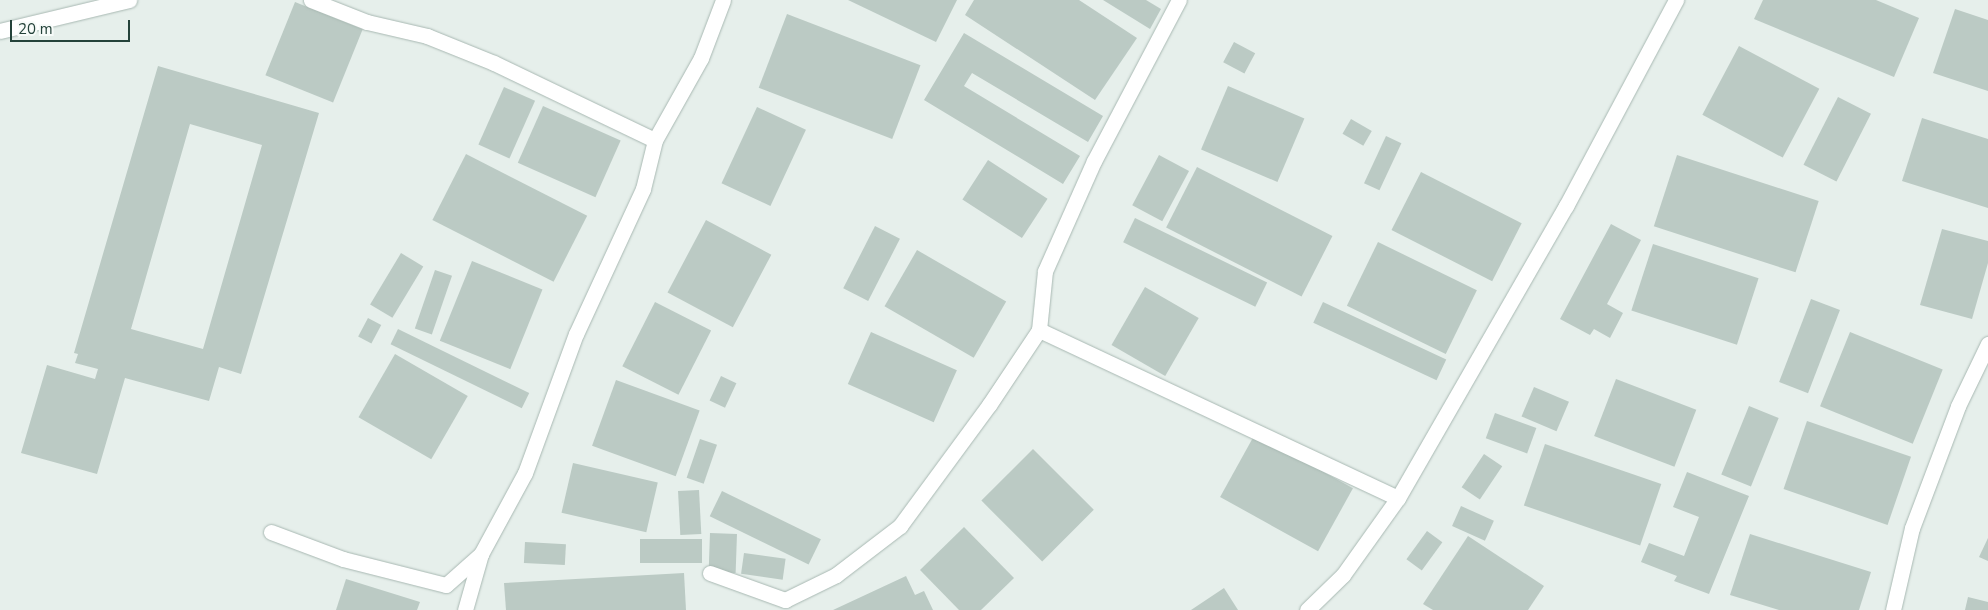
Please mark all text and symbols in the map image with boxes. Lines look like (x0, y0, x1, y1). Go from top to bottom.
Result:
scale bar (12, 10, 132, 42)
text: 20 m (18, 19, 53, 39)

